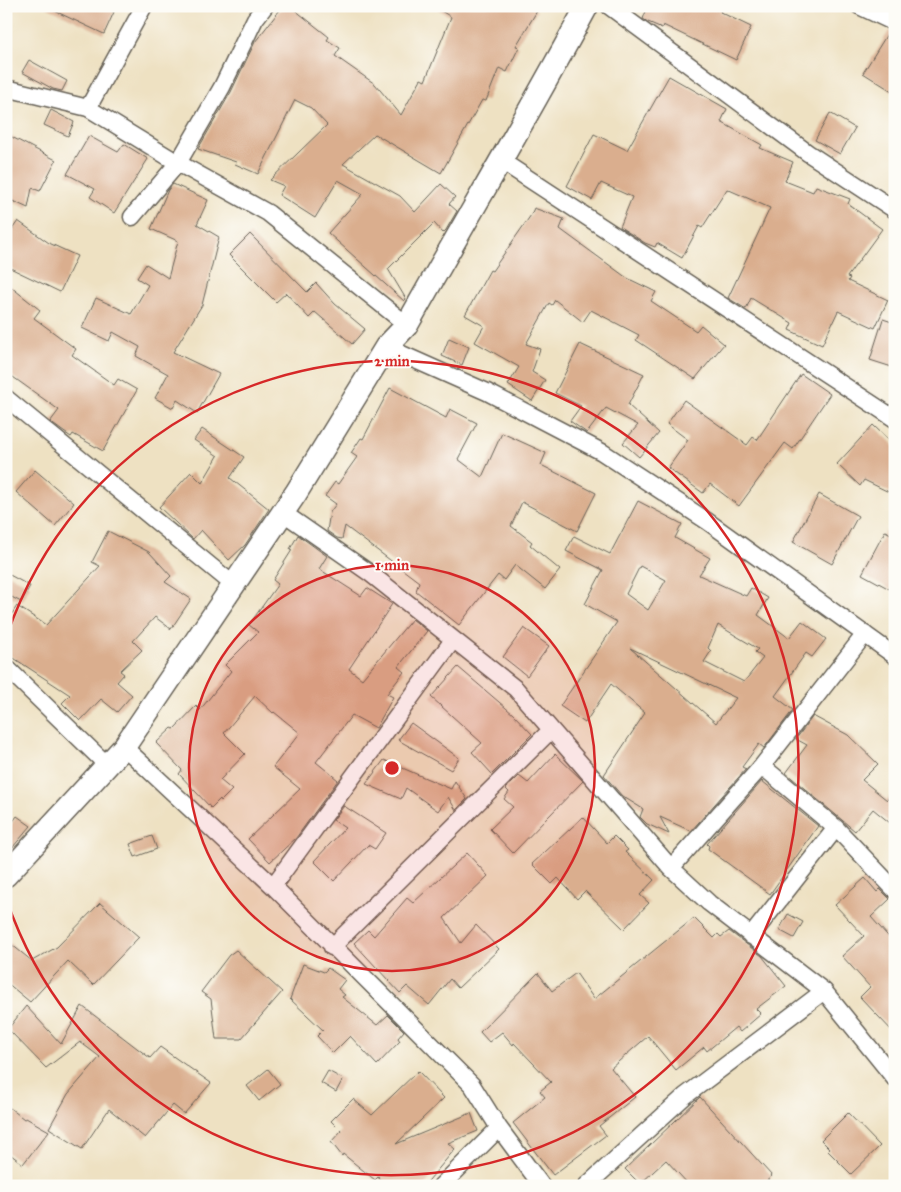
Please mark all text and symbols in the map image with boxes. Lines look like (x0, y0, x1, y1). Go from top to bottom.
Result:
text: 2 min (374, 352, 411, 370)
text: 1 min (375, 556, 410, 574)
centre of rings (383, 759, 401, 777)

